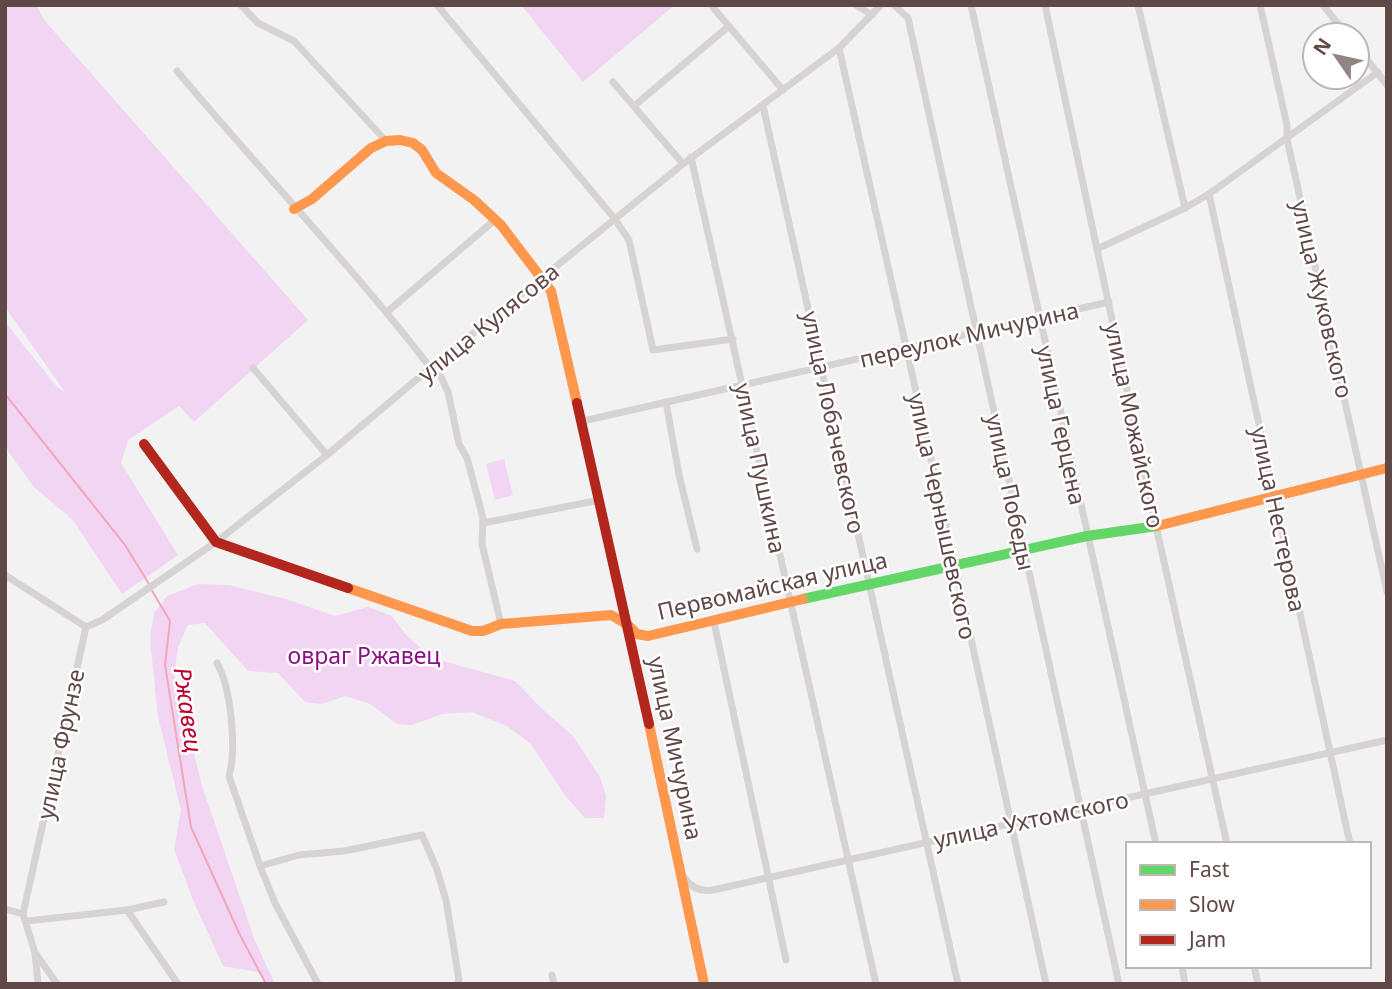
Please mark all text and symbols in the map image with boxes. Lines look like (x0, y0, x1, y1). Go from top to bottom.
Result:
north arrow (1301, 21, 1371, 91)
text: N (1307, 33, 1337, 60)
street label: улица Жуковского (1285, 197, 1361, 401)
street label: улица Кулясова (411, 255, 565, 389)
street label: переулок Мичурина (856, 293, 1082, 375)
street label: улица Лобачевского (795, 308, 873, 536)
street label: улица Можайского (1098, 319, 1172, 531)
street label: улица Герцена (1029, 342, 1095, 508)
street label: улица Пушкина (727, 380, 795, 556)
street label: улица Чернышевского (901, 390, 985, 642)
street label: улица Победы (979, 411, 1043, 573)
street label: улица Нестерова (1244, 423, 1314, 615)
street label: Первомайская улица (654, 543, 890, 627)
park label: овраг Ржавец (288, 639, 440, 671)
street label: улица Мичурина (641, 653, 711, 843)
water label: Ржавец (167, 665, 211, 755)
street label: улица Фрунзе (28, 666, 92, 822)
street label: улица Ухтомского (931, 783, 1131, 855)
legend (1126, 842, 1371, 968)
text: Fast (1189, 855, 1230, 883)
text: Slow (1189, 890, 1235, 918)
text: Jam (1187, 925, 1226, 953)

